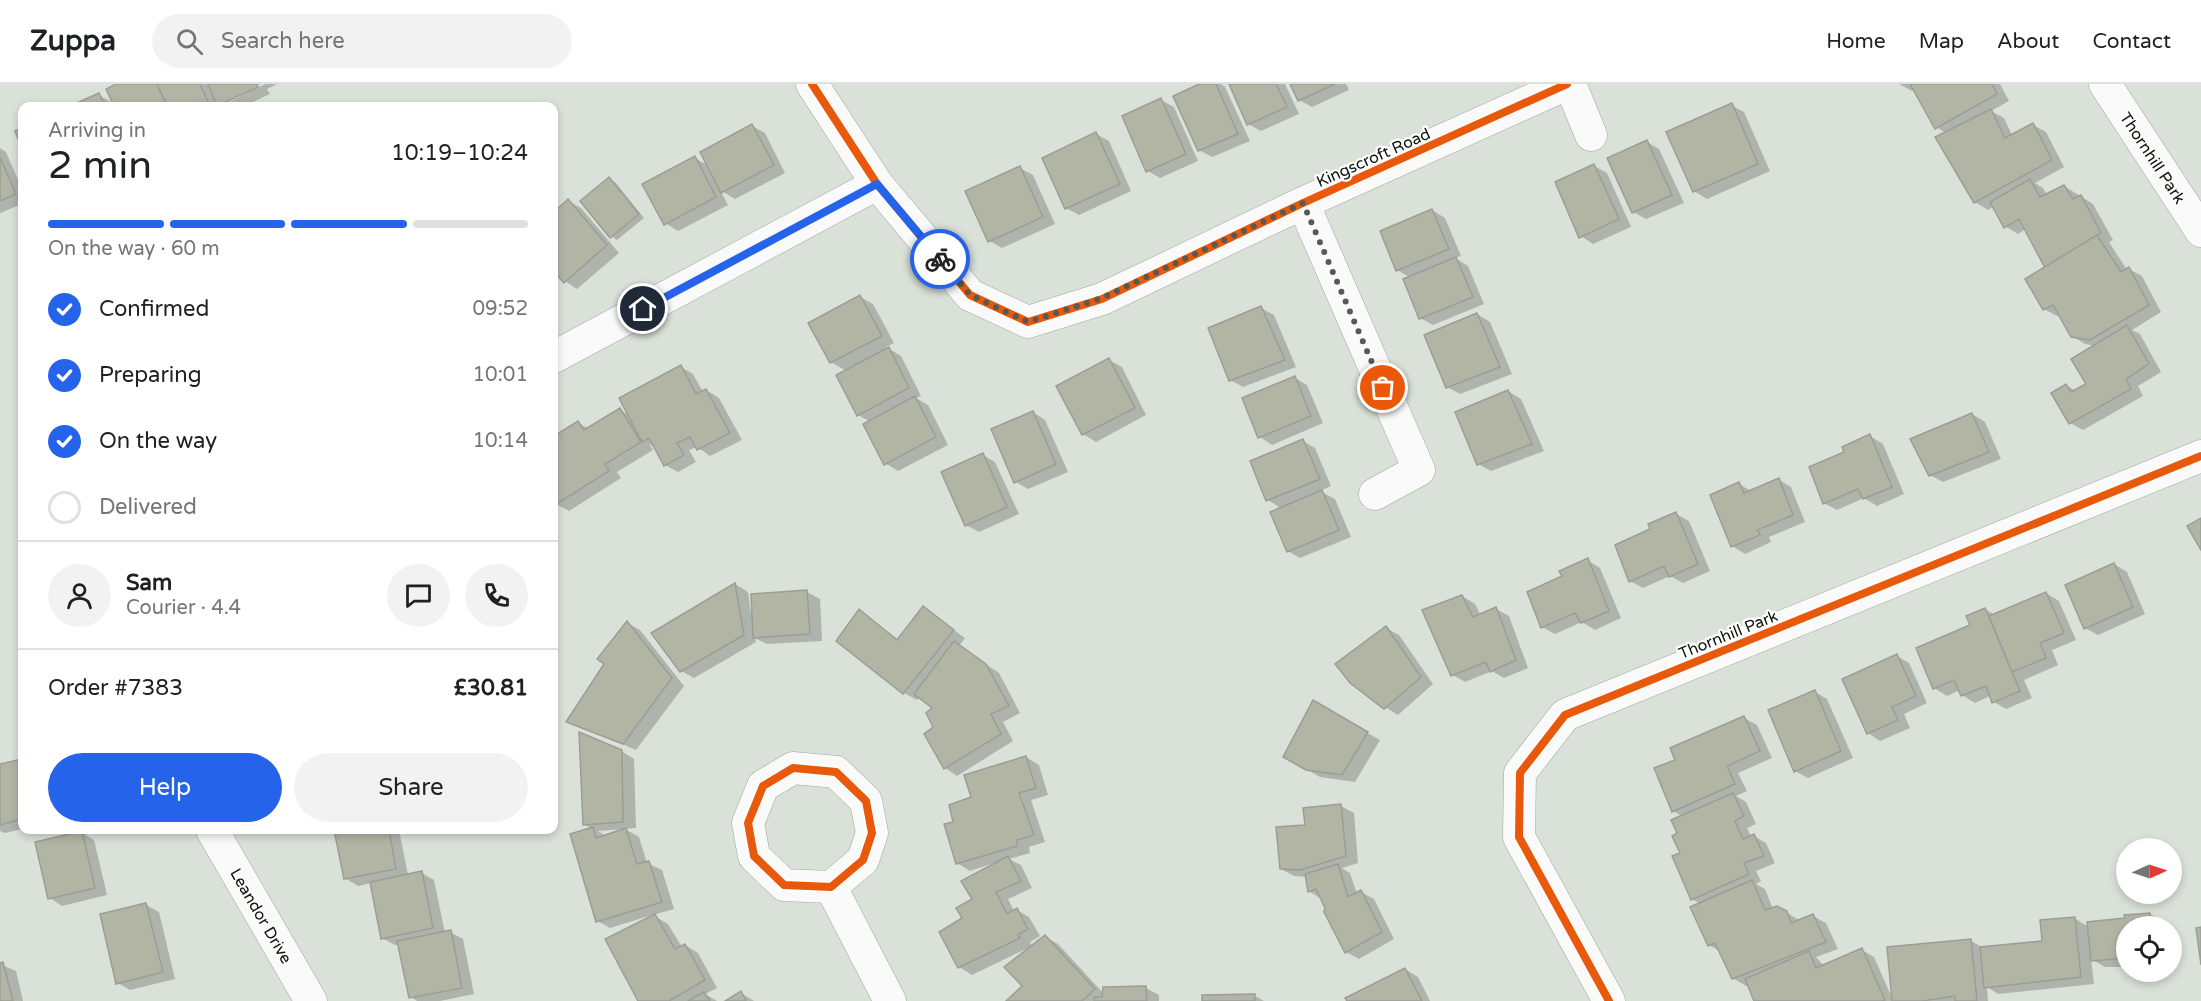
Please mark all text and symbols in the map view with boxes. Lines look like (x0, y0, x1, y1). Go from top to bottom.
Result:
search box (152, 14, 572, 68)
text: Zuppa (30, 24, 116, 58)
icon: search (173, 25, 206, 58)
text: Search here (221, 28, 345, 54)
text: Home (1826, 29, 1886, 54)
text: Map (1919, 29, 1964, 54)
text: About (1997, 29, 2059, 54)
text: Contact (2092, 29, 2171, 54)
street label: Thornhill Park (2115, 109, 2190, 208)
text: Arriving in (48, 119, 146, 143)
street label: Kingscroft Road (1313, 124, 1434, 192)
text: 10:19–10:24 (391, 140, 528, 166)
text: 2 min (48, 142, 152, 189)
courier (910, 229, 970, 289)
text: On the way · 60 m (48, 237, 220, 261)
icon: bike (924, 243, 957, 276)
pin (617, 283, 668, 334)
icon: home (626, 292, 659, 325)
icon: check (48, 293, 81, 326)
text: Confirmed (99, 296, 209, 322)
text: 09:52 (473, 297, 528, 321)
icon: check (48, 359, 81, 392)
text: Preparing (99, 362, 202, 388)
pin (1357, 362, 1408, 413)
text: 10:01 (473, 363, 528, 387)
icon: bag (1366, 371, 1399, 404)
icon: check (48, 425, 81, 458)
text: On the way (99, 428, 217, 454)
text: 10:14 (473, 429, 528, 453)
text: Delivered (99, 494, 197, 520)
button: person (48, 564, 111, 627)
button: chat (387, 564, 450, 627)
button: phone (465, 564, 528, 627)
text: Sam (126, 570, 172, 596)
text: Courier · 4.4 (126, 596, 241, 620)
street label: Thornhill Park (1676, 606, 1781, 664)
text: Order #7383 (48, 675, 183, 701)
text: £30.81 (454, 675, 528, 701)
button: Help (48, 753, 282, 822)
button: Share (294, 753, 528, 822)
north arrow (2116, 838, 2182, 904)
map controls (2116, 838, 2182, 982)
street label: Leandor Drive (225, 865, 296, 967)
button: locate (2116, 916, 2182, 982)

